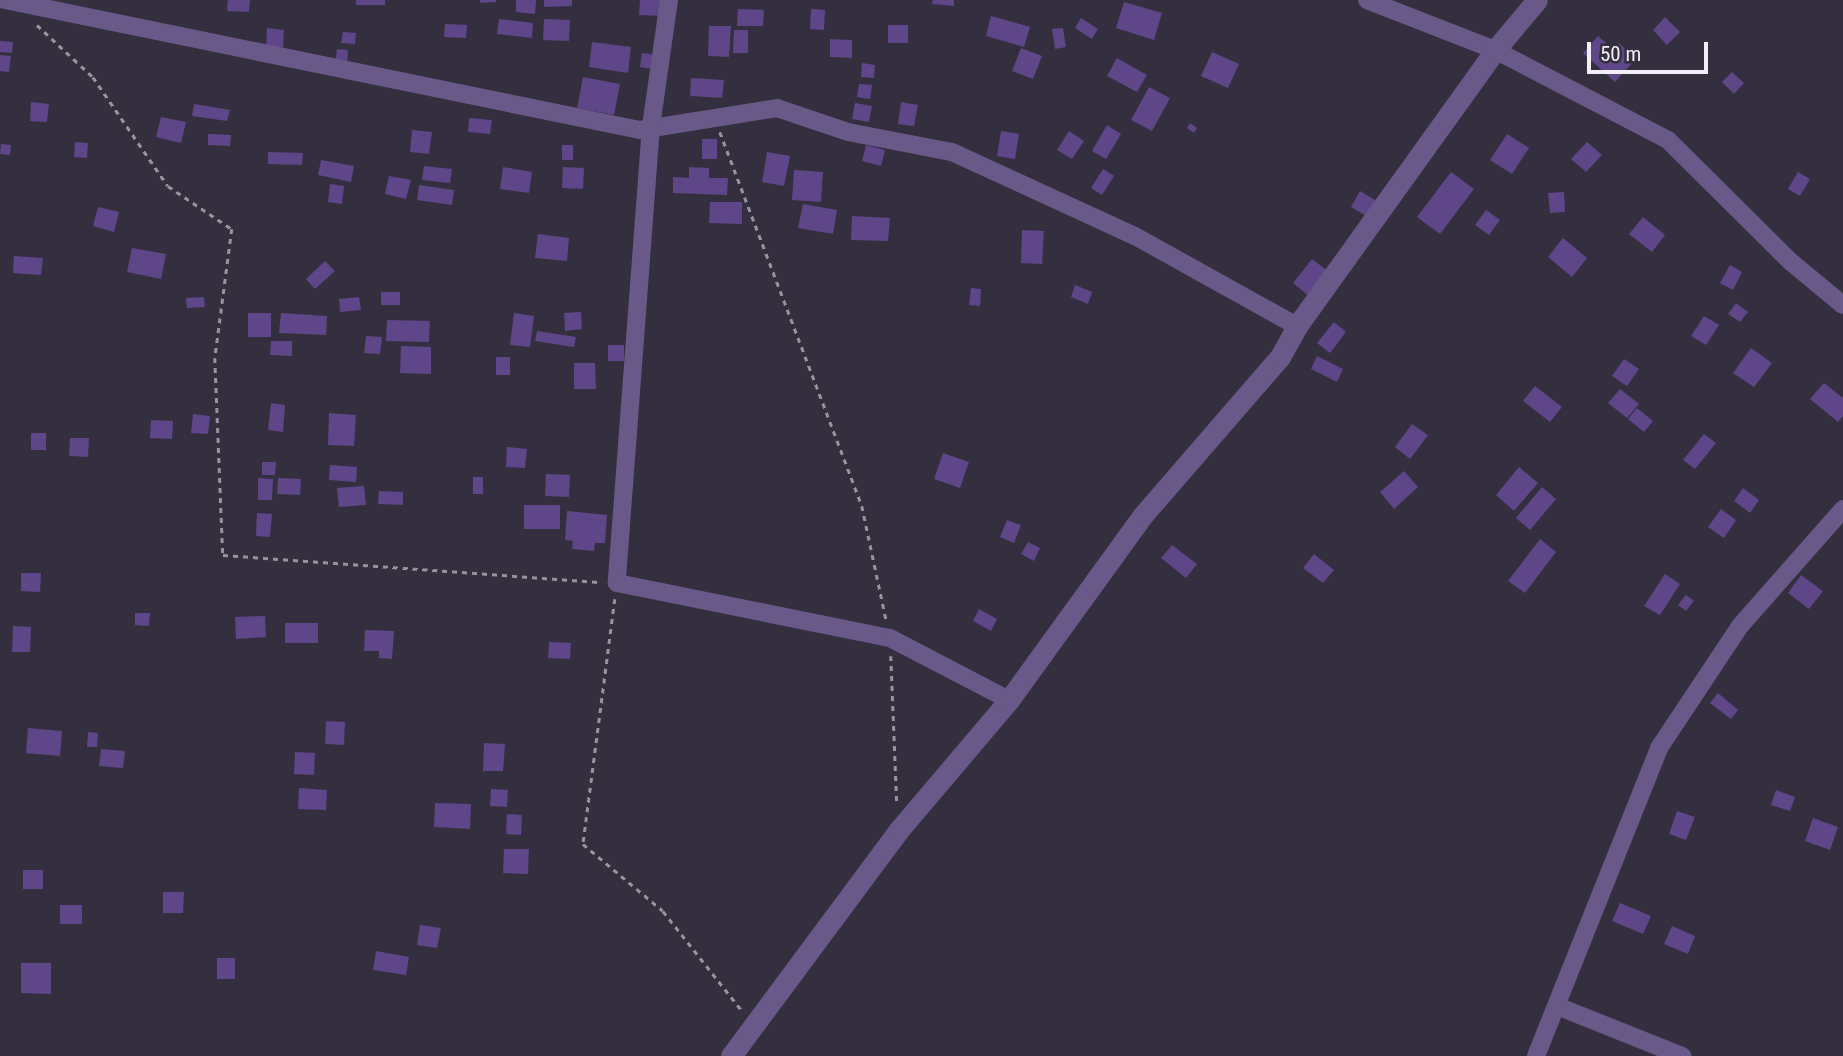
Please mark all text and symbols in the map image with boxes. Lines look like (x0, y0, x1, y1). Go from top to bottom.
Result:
scale bar (1591, 28, 1712, 72)
text: 50 m (1600, 42, 1641, 66)

